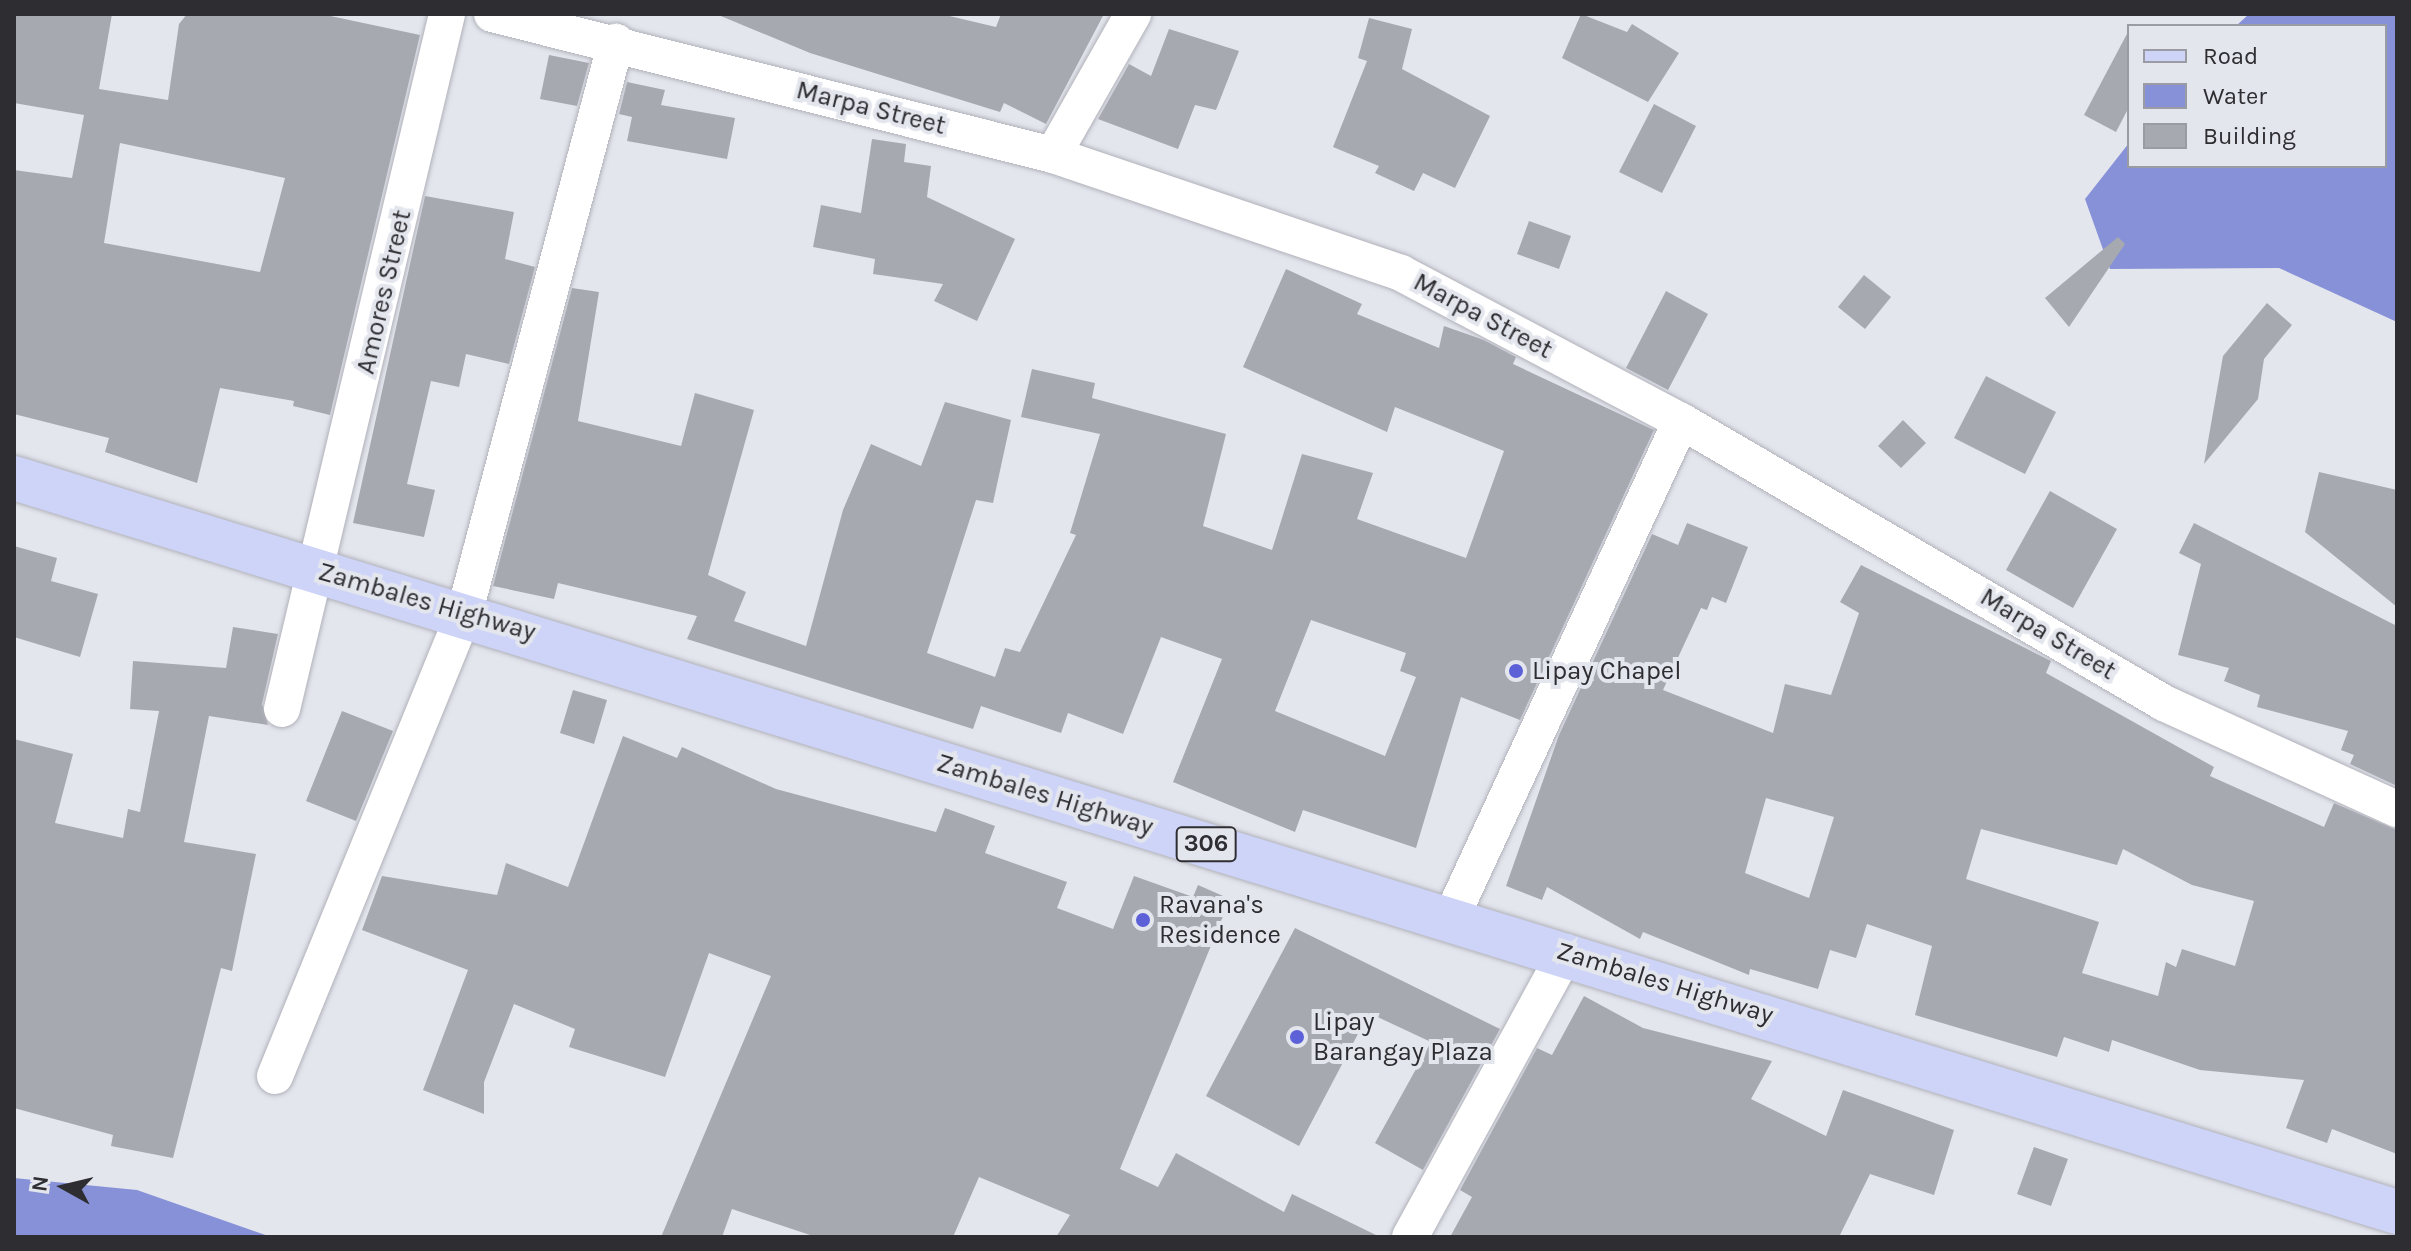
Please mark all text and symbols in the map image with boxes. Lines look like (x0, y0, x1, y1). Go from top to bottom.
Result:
legend (2127, 24, 2387, 168)
text: Road (2203, 42, 2258, 70)
street label: Marpa Street (793, 74, 949, 142)
text: Water (2203, 82, 2267, 110)
text: Building (2203, 122, 2296, 150)
street label: Amores Street (350, 207, 418, 377)
street label: Marpa Street (1408, 266, 1558, 366)
street label: Zambales Highway (315, 556, 539, 648)
street label: Marpa Street (1974, 581, 2122, 687)
place label: Lipay Chapel (1532, 655, 1681, 687)
marker: Lipay Chapel (1507, 662, 1525, 680)
street label: Zambales Highway (933, 747, 1157, 843)
road number: 306 (1174, 824, 1238, 864)
place label: Ravana's Residence (1159, 889, 1281, 950)
marker: Ravana's Residence (1134, 911, 1152, 929)
street label: Zambales Highway (1553, 935, 1777, 1031)
place label: Lipay Barangay Plaza (1313, 1006, 1493, 1068)
marker: Lipay Barangay Plaza (1288, 1028, 1306, 1046)
north arrow (24, 1147, 104, 1227)
text: N (26, 1174, 54, 1193)

